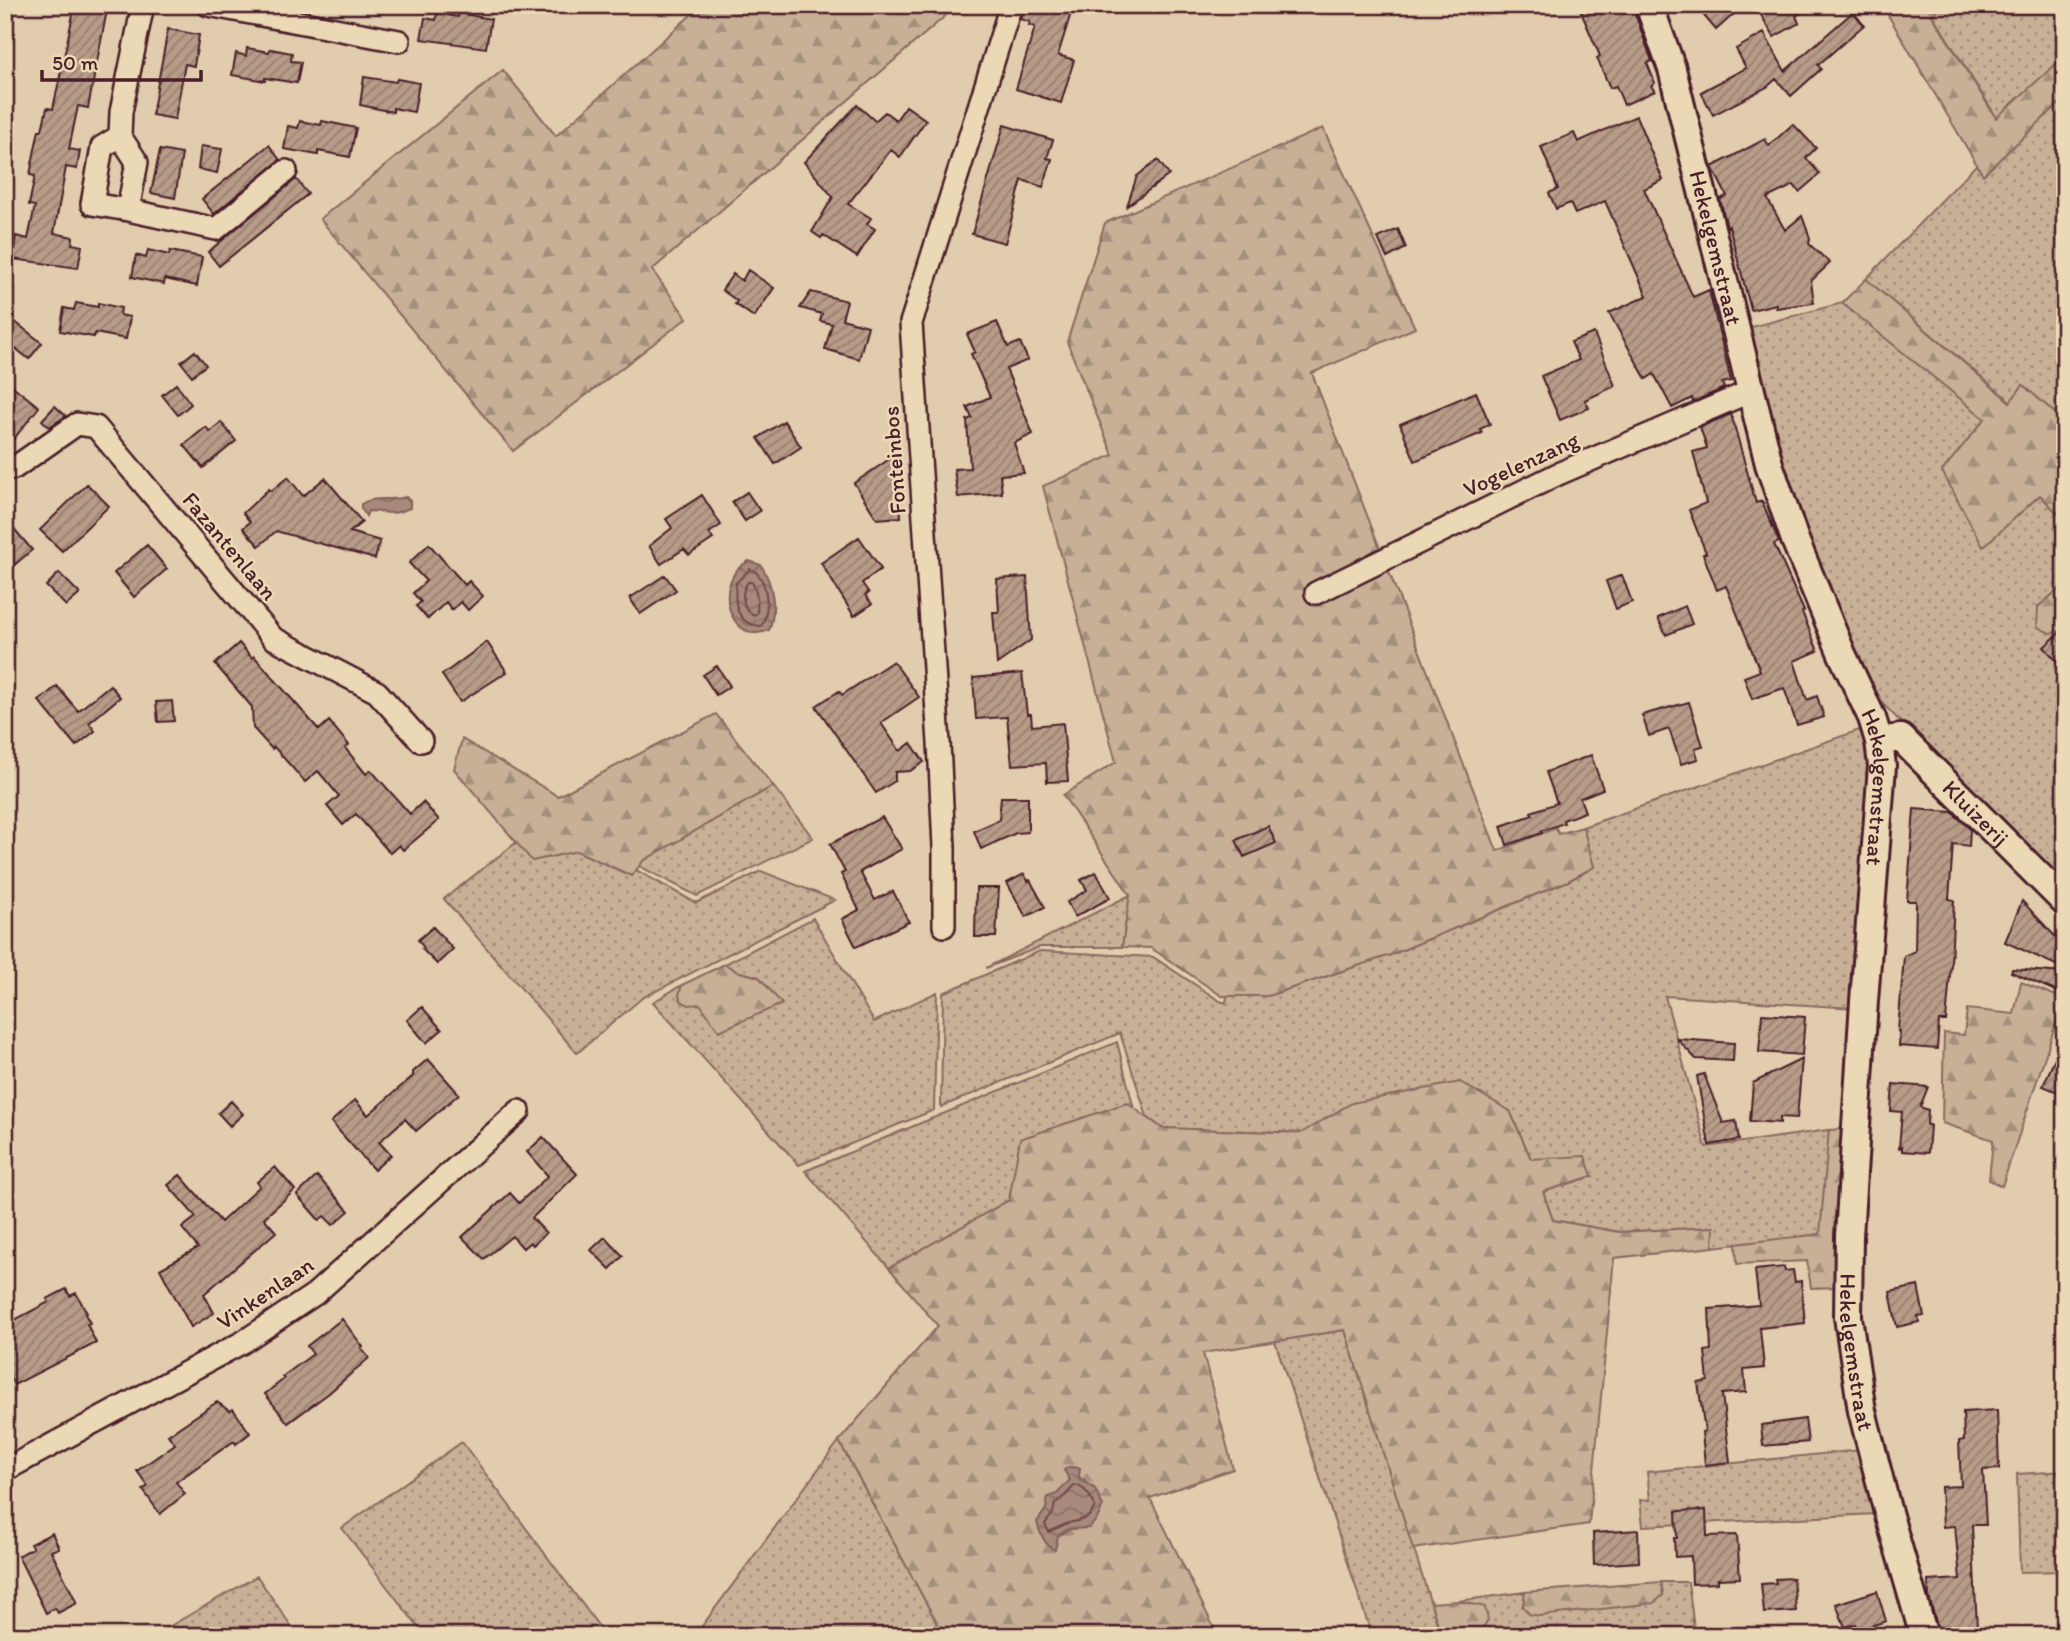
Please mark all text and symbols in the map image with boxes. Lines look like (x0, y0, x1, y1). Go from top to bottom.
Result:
scale bar (42, 38, 201, 82)
text: 50 m (52, 50, 99, 75)
street label: Hekelgemstraat (1683, 167, 1748, 328)
street label: Fonteinbos (876, 405, 912, 515)
street label: Vogelenzang (1459, 425, 1583, 503)
street label: Fazantenlaan (177, 486, 283, 606)
street label: Hekelgemstraat (1855, 704, 1896, 867)
street label: Kluizerij (1937, 774, 2015, 852)
street label: Vinkenlaan (211, 1250, 319, 1336)
street label: Hekelgemstraat (1833, 1273, 1881, 1434)

